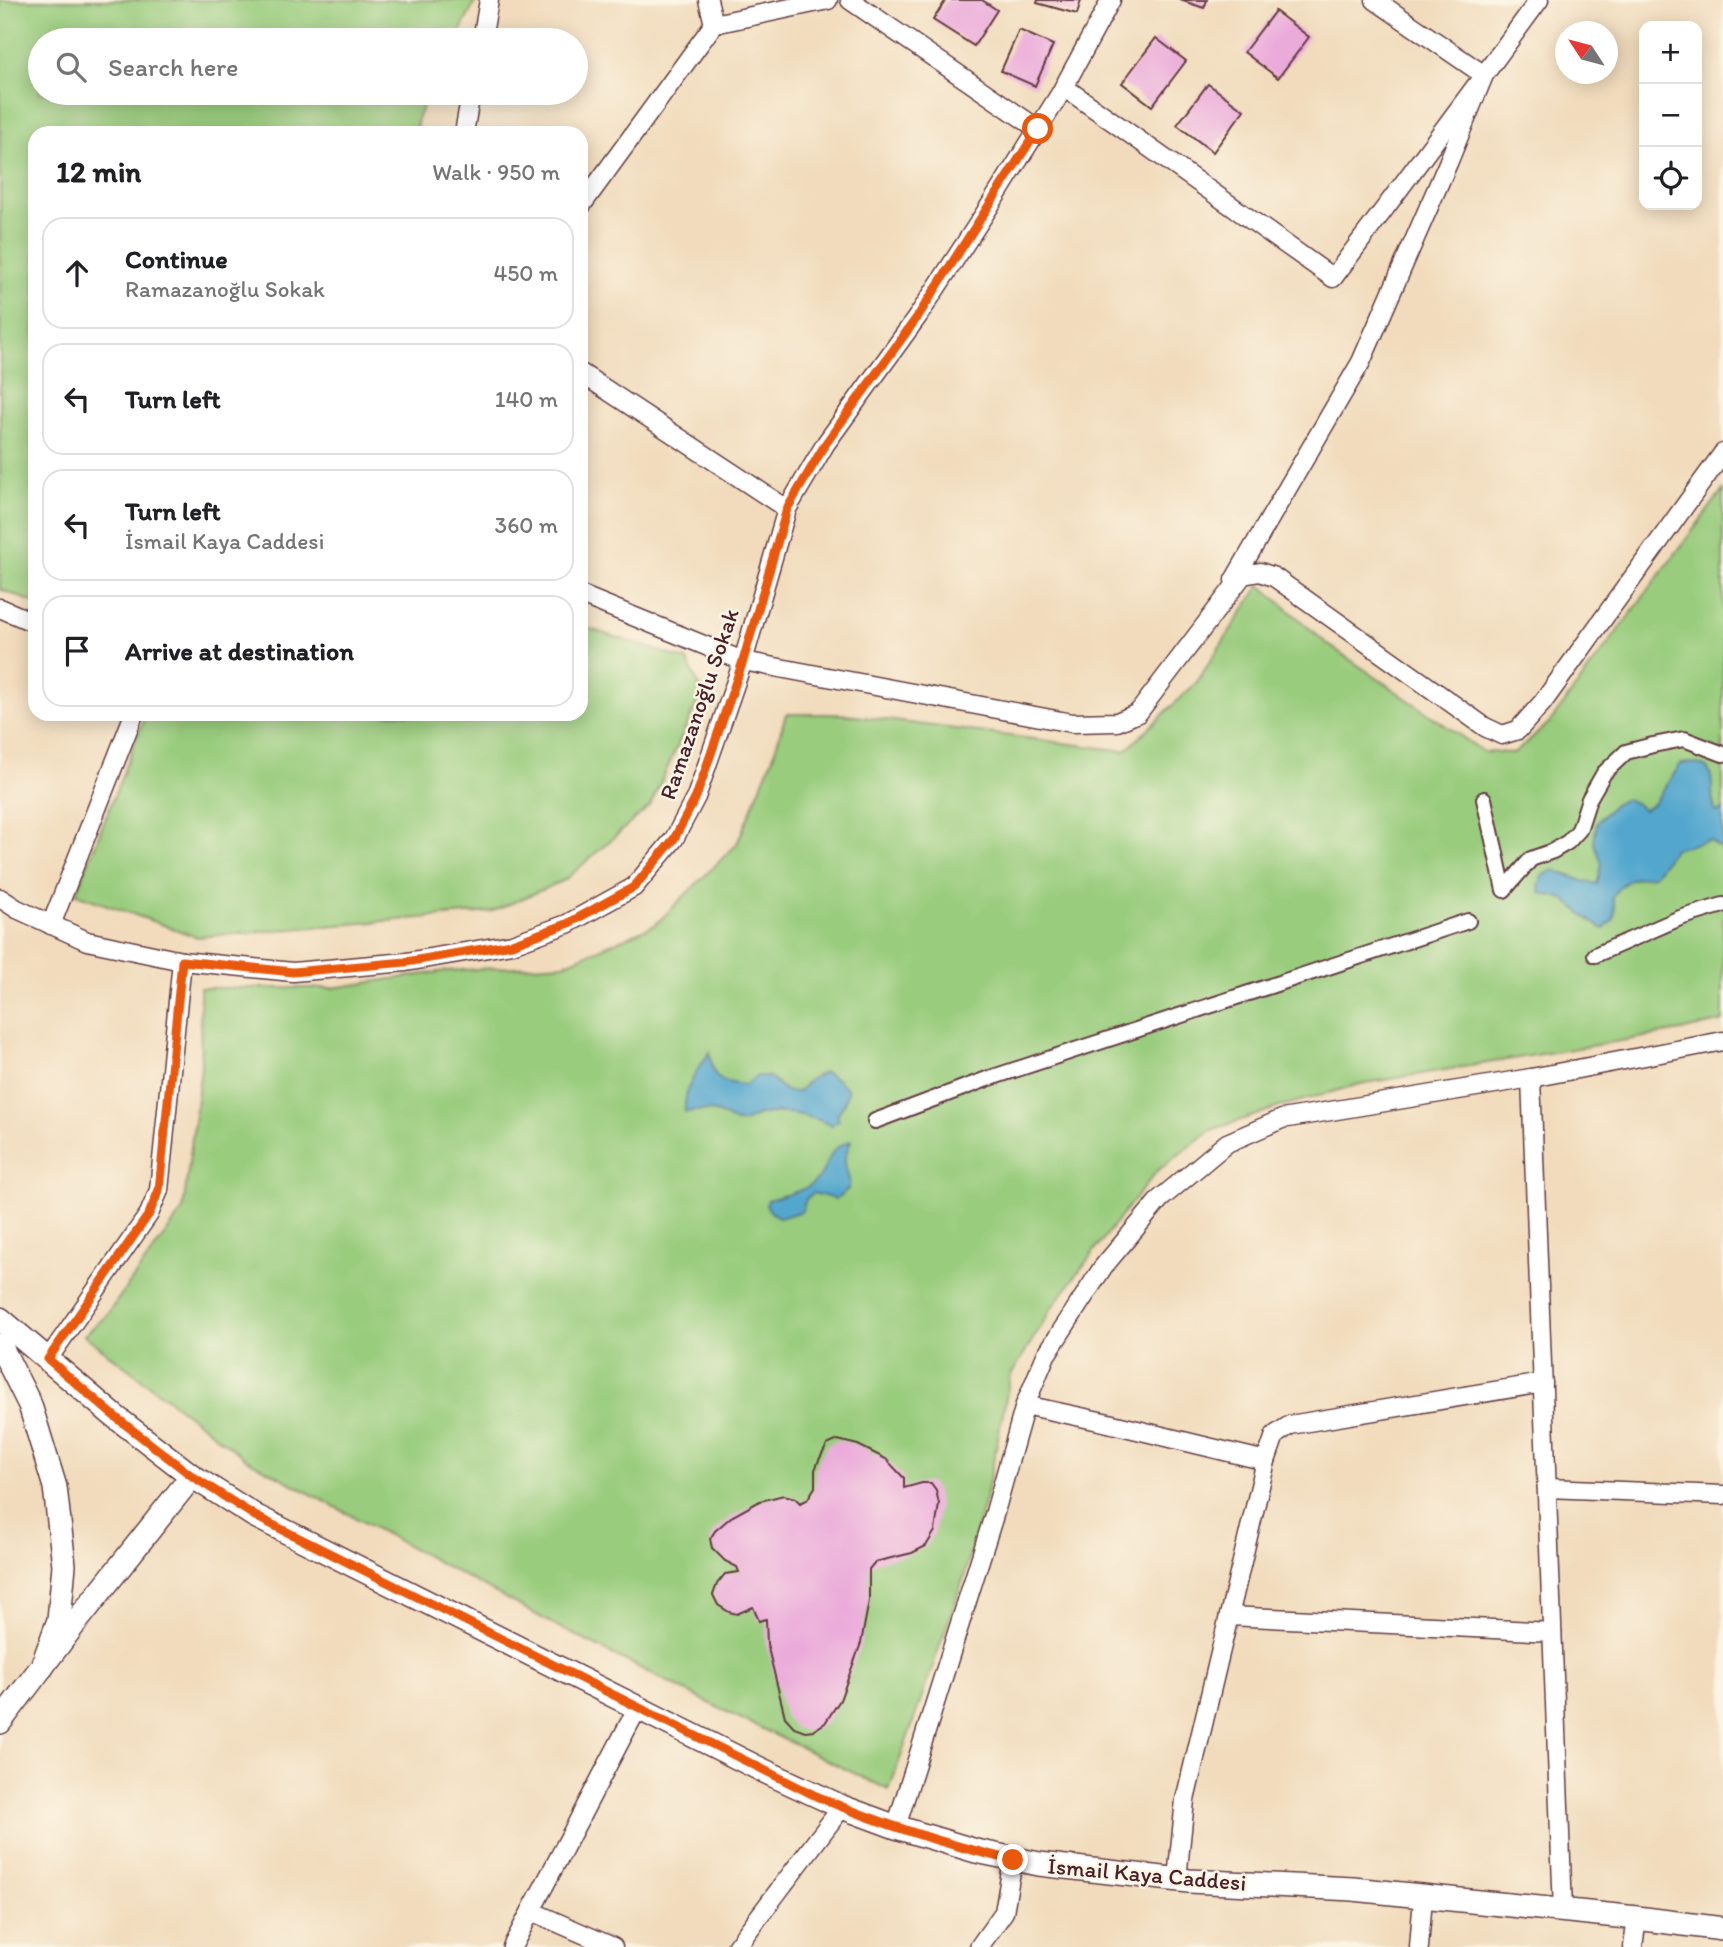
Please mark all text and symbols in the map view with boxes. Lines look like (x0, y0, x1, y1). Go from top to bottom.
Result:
north arrow (1555, 21, 1618, 84)
map controls (1639, 21, 1702, 210)
button: + (1639, 21, 1702, 84)
search box (28, 28, 588, 105)
icon: search (52, 48, 90, 86)
text: Search here (108, 51, 238, 83)
button: − (1639, 84, 1702, 147)
route start (1022, 113, 1053, 144)
button: locate (1639, 147, 1702, 210)
text: 12 min (56, 153, 141, 190)
text: Walk · 950 m (432, 158, 560, 186)
text: Continue (125, 243, 228, 275)
icon: ahead (58, 254, 96, 292)
text: 450 m (493, 259, 558, 287)
text: Ramazanoğlu Sokak (125, 275, 325, 303)
icon: left (58, 380, 96, 418)
text: Turn left (125, 383, 221, 415)
text: 140 m (495, 385, 558, 413)
text: Turn left (125, 495, 221, 527)
icon: left (58, 506, 96, 544)
text: 360 m (495, 511, 558, 539)
text: İsmail Kaya Caddesi (125, 527, 324, 555)
street label: Ramazanoğlu Sokak (653, 605, 745, 803)
icon: arrive (58, 632, 96, 670)
text: Arrive at destination (125, 635, 354, 667)
route end (997, 1844, 1028, 1875)
street label: İsmail Kaya Caddesi (1046, 1851, 1248, 1897)

